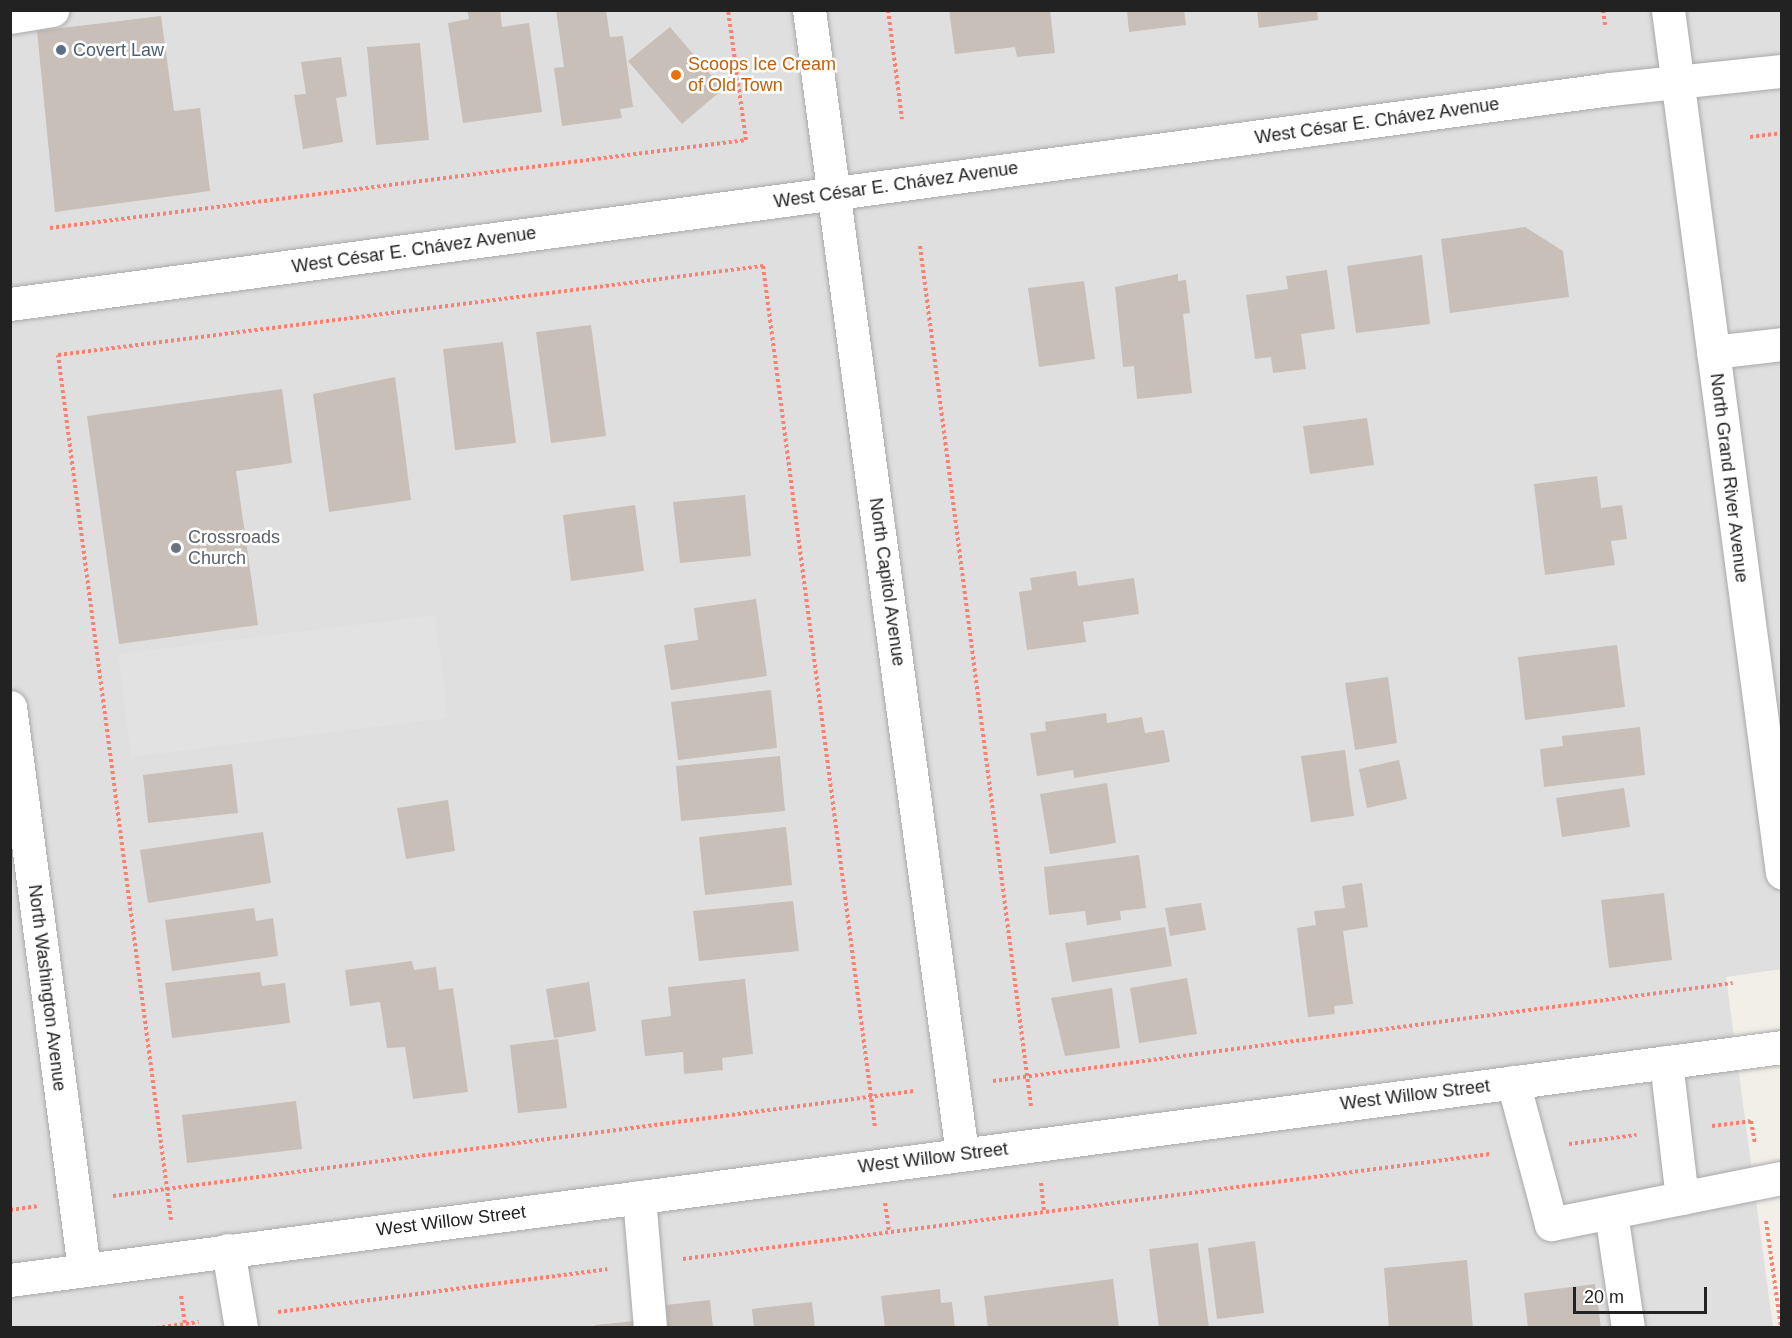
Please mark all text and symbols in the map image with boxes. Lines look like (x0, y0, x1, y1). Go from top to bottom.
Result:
place label: Covert Law (73, 39, 164, 61)
marker: Covert Law (54, 43, 68, 57)
place label: Scoops Ice Cream of Old Town (688, 54, 836, 97)
marker: Scoops Ice Cream of Old Town (669, 68, 683, 82)
street label: West César E. Chávez Avenue (1253, 93, 1501, 149)
street label: West César E. Chávez Avenue (772, 157, 1020, 213)
street label: West César E. Chávez Avenue (290, 222, 538, 278)
street label: North Grand River Avenue (1705, 372, 1753, 584)
street label: North Capitol Avenue (864, 496, 910, 668)
place label: Crossroads Church (188, 527, 280, 570)
marker: Crossroads Church (169, 541, 183, 555)
street label: North Washington Avenue (24, 883, 70, 1093)
street label: West Willow Street (1339, 1075, 1491, 1115)
street label: West Willow Street (857, 1138, 1009, 1178)
street label: West Willow Street (375, 1201, 527, 1241)
scale bar (1576, 1275, 1710, 1313)
text: 20 m (1584, 1287, 1624, 1307)

